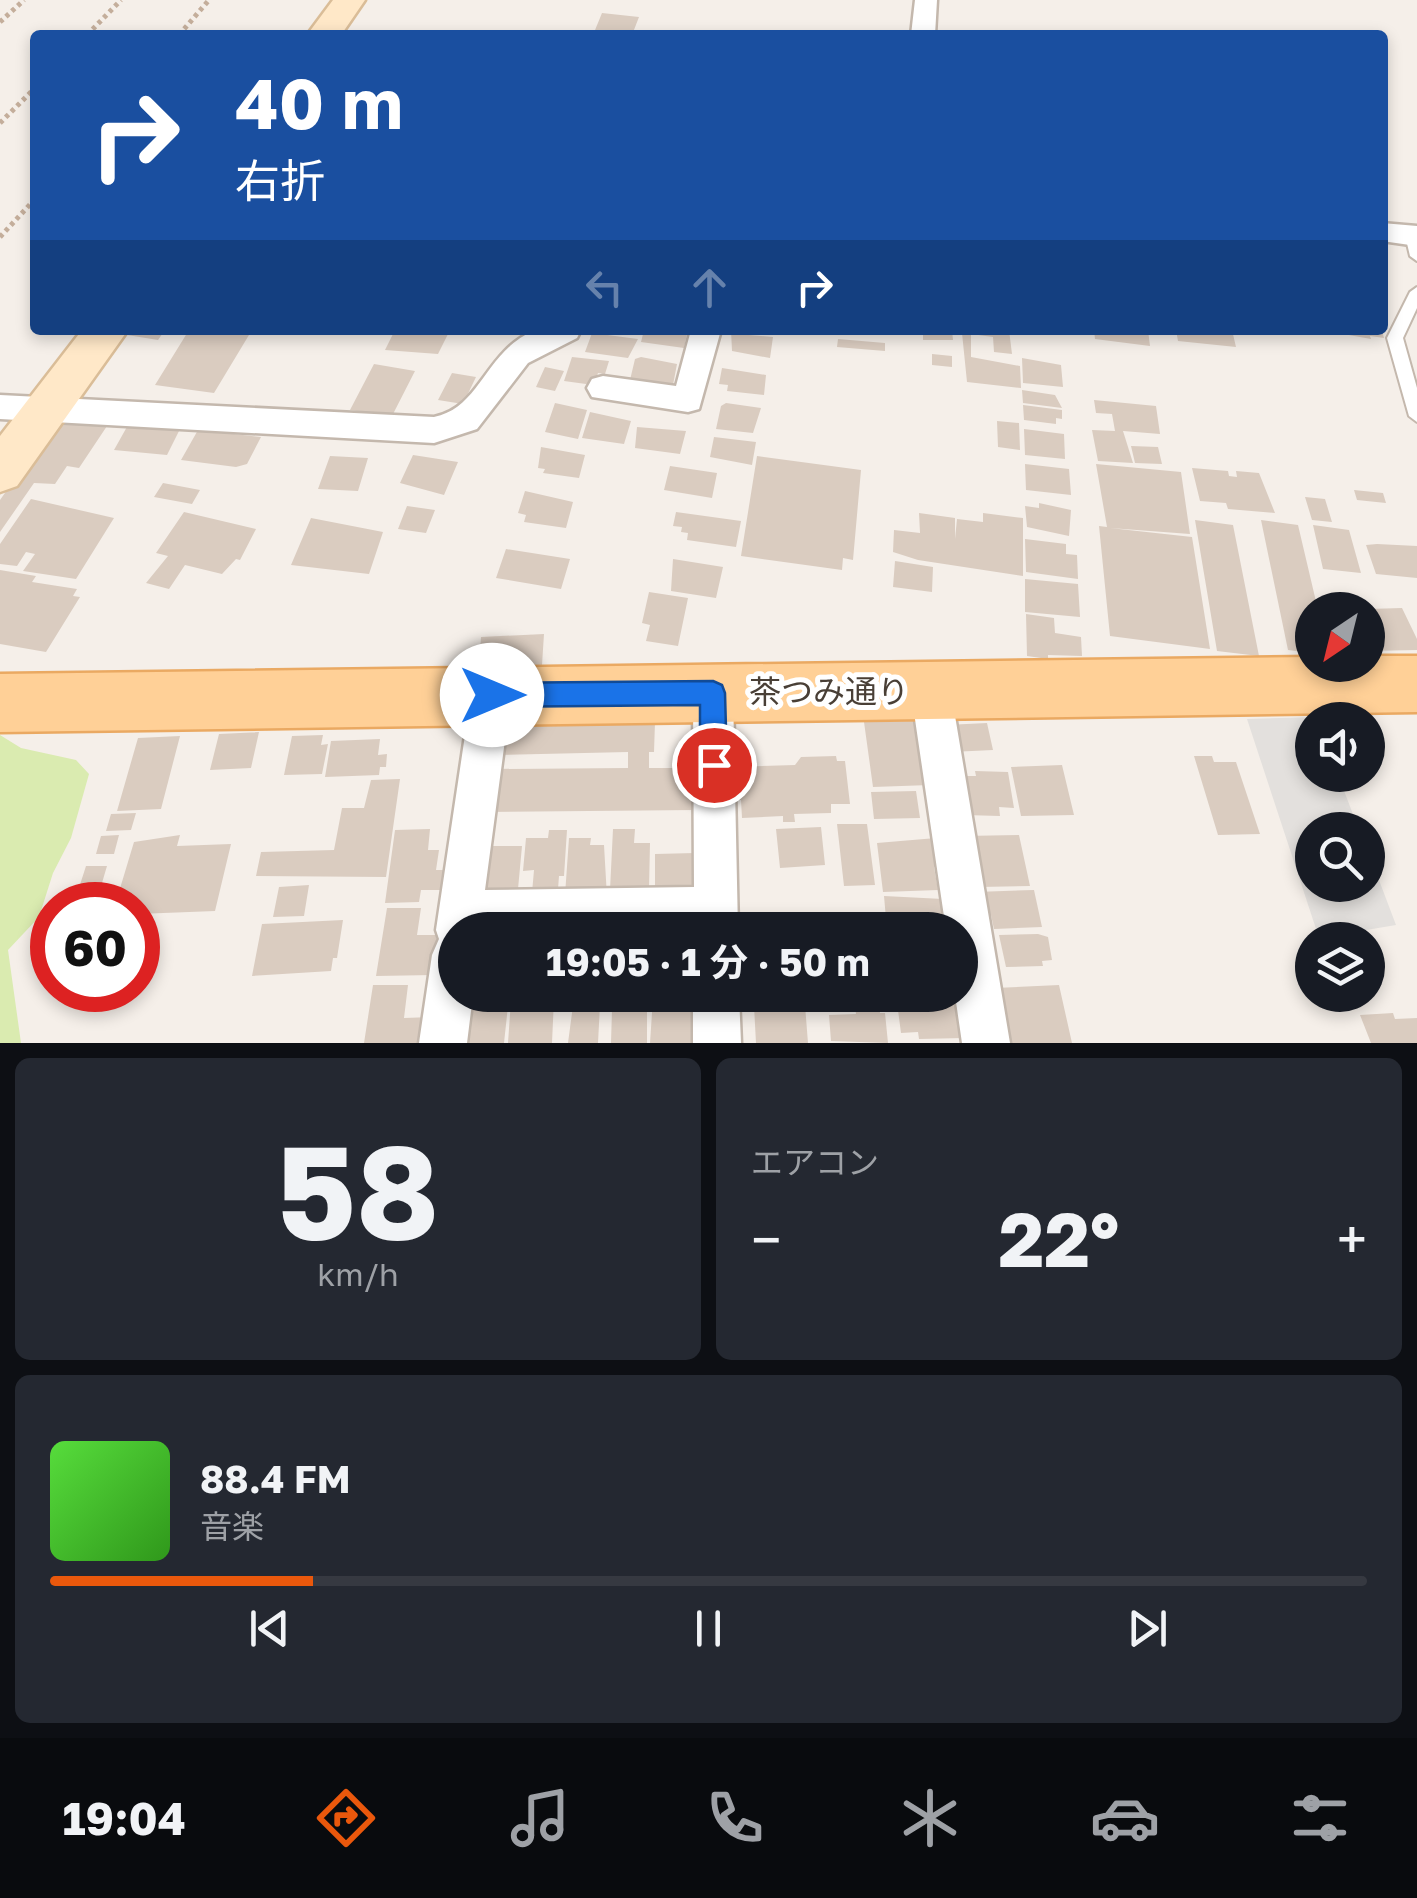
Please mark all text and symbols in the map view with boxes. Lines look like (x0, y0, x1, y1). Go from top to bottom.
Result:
text: 40 m (235, 60, 403, 144)
icon: right (70, 70, 200, 200)
text: 右折 (235, 153, 325, 207)
icon: left (577, 260, 632, 315)
icon: ahead (682, 260, 737, 315)
icon: right (787, 260, 842, 315)
north arrow (1295, 592, 1385, 682)
map controls (1295, 592, 1385, 1012)
position arrow (440, 643, 544, 747)
street label: 茶つみ通り (749, 672, 909, 710)
button: sound (1295, 702, 1385, 792)
pin (672, 723, 757, 808)
icon: arrive (687, 738, 742, 793)
button: search (1295, 812, 1385, 902)
speed limit sign: 60 (30, 882, 160, 1012)
button: layers (1295, 922, 1385, 1012)
text: 19:05 · 1 分 · 50 m (546, 939, 870, 984)
text: 58 (277, 1112, 439, 1268)
text: エアコン (751, 1143, 879, 1181)
text: 22° (999, 1193, 1119, 1284)
text: − (751, 1206, 781, 1272)
text: + (1337, 1206, 1367, 1272)
text: km/h (317, 1255, 399, 1293)
text: 88.4 FM (200, 1456, 350, 1501)
text: 音楽 (200, 1507, 264, 1545)
icon: previous (242, 1601, 297, 1656)
icon: pause (681, 1601, 736, 1656)
icon: next (1120, 1601, 1175, 1656)
icon: directions (311, 1783, 381, 1853)
icon: music (505, 1783, 575, 1853)
icon: phone (700, 1783, 770, 1853)
icon: climate (895, 1783, 965, 1853)
icon: car (1090, 1783, 1160, 1853)
icon: filters (1285, 1783, 1355, 1853)
text: 19:04 (62, 1791, 186, 1845)

